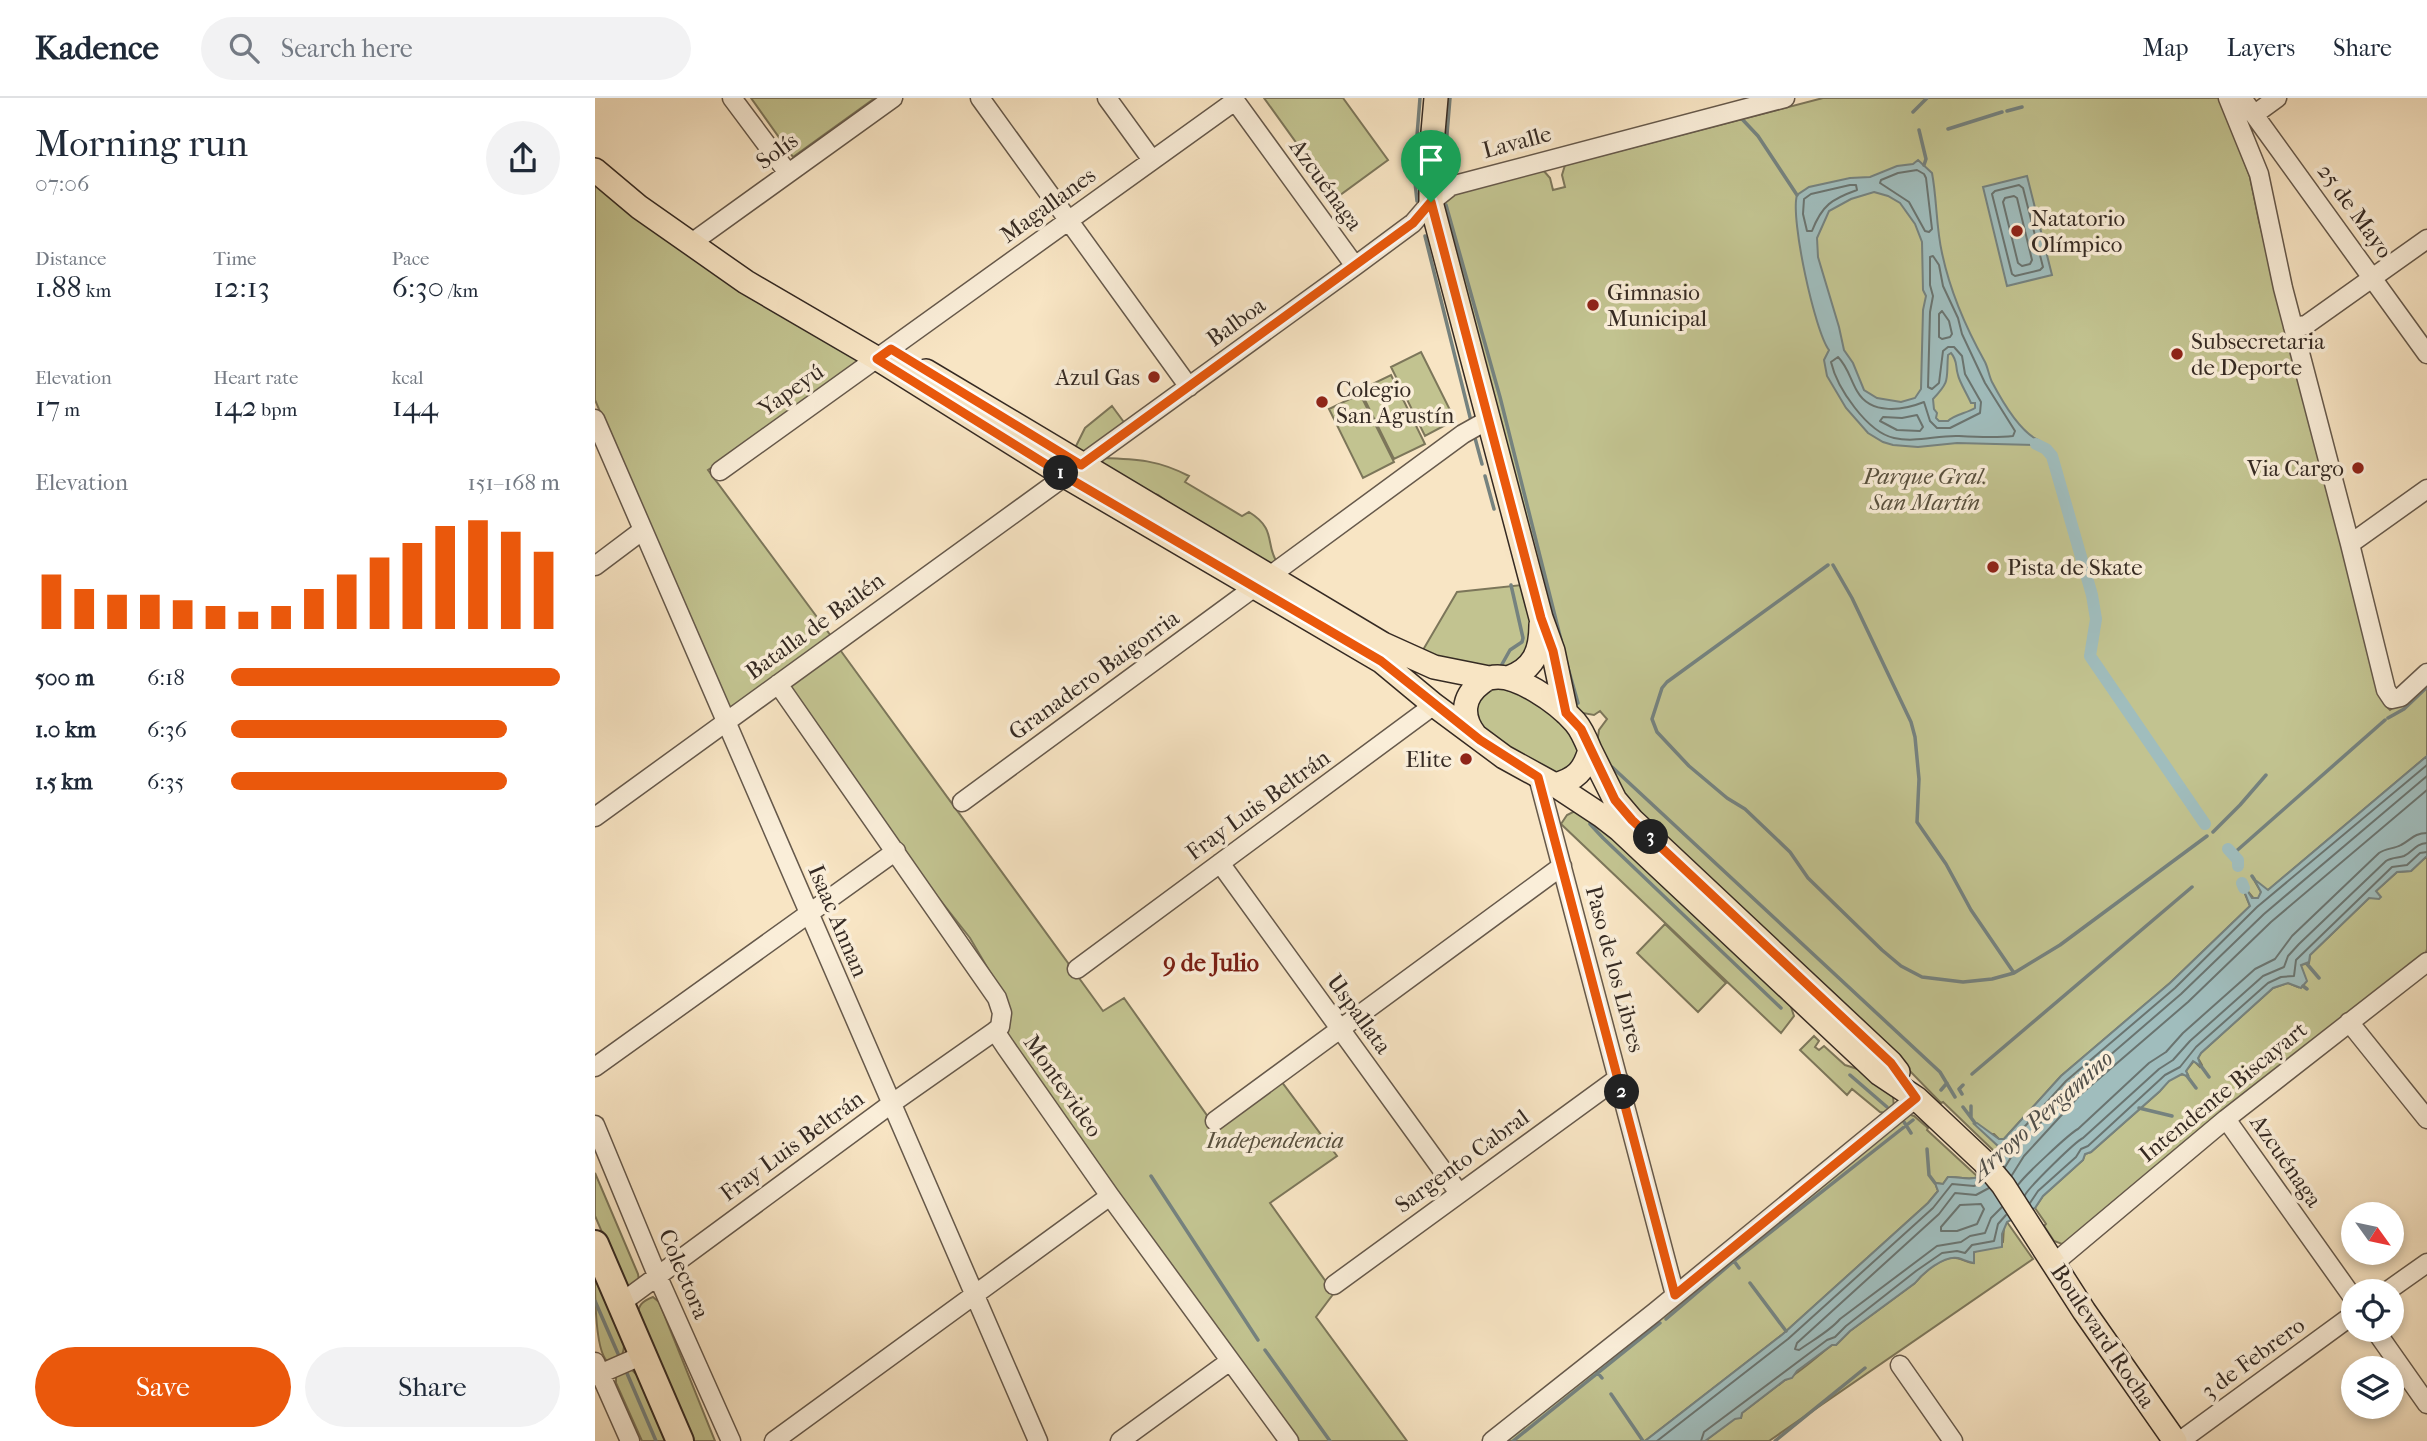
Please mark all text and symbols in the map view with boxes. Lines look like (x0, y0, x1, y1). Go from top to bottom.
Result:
search box (201, 17, 691, 80)
text: Kadence (35, 29, 159, 68)
icon: search (225, 29, 263, 67)
text: Search here (281, 33, 413, 64)
text: Map (2143, 34, 2189, 62)
text: Layers (2227, 34, 2295, 62)
text: Share (2333, 34, 2392, 62)
street label: Lavalle (1480, 120, 1554, 164)
text: Morning run (35, 121, 248, 166)
button: share (486, 121, 560, 195)
street label: Solís (751, 127, 803, 175)
pin (1401, 130, 1461, 202)
street label: Azcuénaga (1283, 133, 1368, 236)
icon: arrive (1412, 141, 1450, 179)
street label: 25 de Mayo (2312, 158, 2398, 264)
street label: Magallanes (995, 161, 1101, 249)
text: 07:06 (35, 170, 90, 197)
place label: Natatorio Olímpico (2031, 205, 2125, 258)
marker: Natatorio Olímpico (2009, 223, 2025, 239)
text: Distance (35, 248, 106, 270)
text: Time (213, 248, 257, 270)
text: Pace (392, 248, 430, 270)
text: 1.88 (35, 270, 82, 305)
text: 12:13 (213, 270, 270, 305)
text: 6:30 (392, 270, 444, 305)
place label: Gimnasio Municipal (1607, 279, 1708, 332)
text: km (82, 280, 111, 302)
text: /km (444, 280, 478, 302)
street label: Balboa (1201, 291, 1271, 352)
marker: Gimnasio Municipal (1585, 297, 1601, 313)
place label: Subsecretaria de Deporte (2191, 328, 2325, 381)
marker: Subsecretaria de Deporte (2169, 346, 2185, 362)
street label: Yapeyú (752, 358, 829, 423)
place label: Azul Gas (1054, 364, 1140, 391)
text: Elevation (35, 367, 112, 389)
text: Heart rate (213, 367, 298, 389)
text: kcal (392, 367, 424, 389)
marker: Azul Gas (1146, 369, 1162, 385)
place label: Colegio San Agustín (1336, 376, 1455, 429)
text: 17 (35, 389, 60, 424)
text: 142 (213, 389, 257, 424)
text: 144 (392, 389, 438, 424)
marker: Colegio San Agustín (1314, 394, 1330, 410)
text: m (60, 399, 80, 421)
text: bpm (257, 399, 297, 421)
place label: Via Cargo (2246, 455, 2344, 482)
pin: 1 (1043, 456, 1079, 490)
marker: Via Cargo (2350, 460, 2366, 476)
text: 1 (1057, 461, 1064, 483)
park label: Parque Gral. San Martín (1862, 463, 1987, 516)
text: Elevation (35, 469, 128, 496)
text: 151–168 m (468, 469, 560, 496)
place label: Pista de Skate (2007, 554, 2143, 581)
marker: Pista de Skate (1985, 559, 2001, 575)
street label: Batalla de Bailén (740, 566, 890, 685)
street label: Granadero Baigorria (1004, 604, 1185, 746)
text: 500 m (35, 664, 94, 691)
text: 6:18 (147, 664, 185, 691)
text: 1.0 km (35, 716, 96, 743)
text: 6:36 (147, 716, 187, 743)
street label: Fray Luis Beltrán (1181, 743, 1336, 866)
place label: Elite (1405, 746, 1452, 773)
marker: Elite (1458, 751, 1474, 767)
text: 1.5 km (35, 768, 93, 795)
text: 6:35 (147, 768, 184, 795)
pin: 3 (1633, 820, 1669, 854)
text: 3 (1647, 825, 1654, 847)
street label: Isaac Annan (802, 861, 874, 982)
street label: Paso de los Libres (1580, 883, 1650, 1055)
district label: 9 de Julio (1162, 949, 1259, 977)
street label: Uspallata (1321, 969, 1397, 1059)
street label: Intendente Biscayart (2134, 1016, 2312, 1168)
street label: Montevideo (1018, 1030, 1108, 1142)
water label: Arroyo Pergamino (1963, 1044, 2119, 1188)
pin: 2 (1605, 1074, 1639, 1110)
text: 2 (1617, 1080, 1626, 1102)
street label: Fray Luis Beltrán (715, 1084, 870, 1207)
street label: Sargento Cabral (1390, 1103, 1535, 1219)
street label: Azcuénaga (2244, 1109, 2328, 1213)
park label: Independencia (1205, 1127, 1344, 1154)
north arrow (2341, 1202, 2405, 1265)
map controls (2341, 1202, 2404, 1419)
street label: Colectora (653, 1225, 715, 1323)
street label: Boulevard Rocha (2045, 1259, 2161, 1413)
button: locate (2341, 1279, 2404, 1342)
street label: 3 de Febrero (2196, 1312, 2310, 1404)
button: Save (35, 1347, 291, 1427)
button: Share (305, 1347, 560, 1427)
button: layers (2341, 1356, 2404, 1419)

